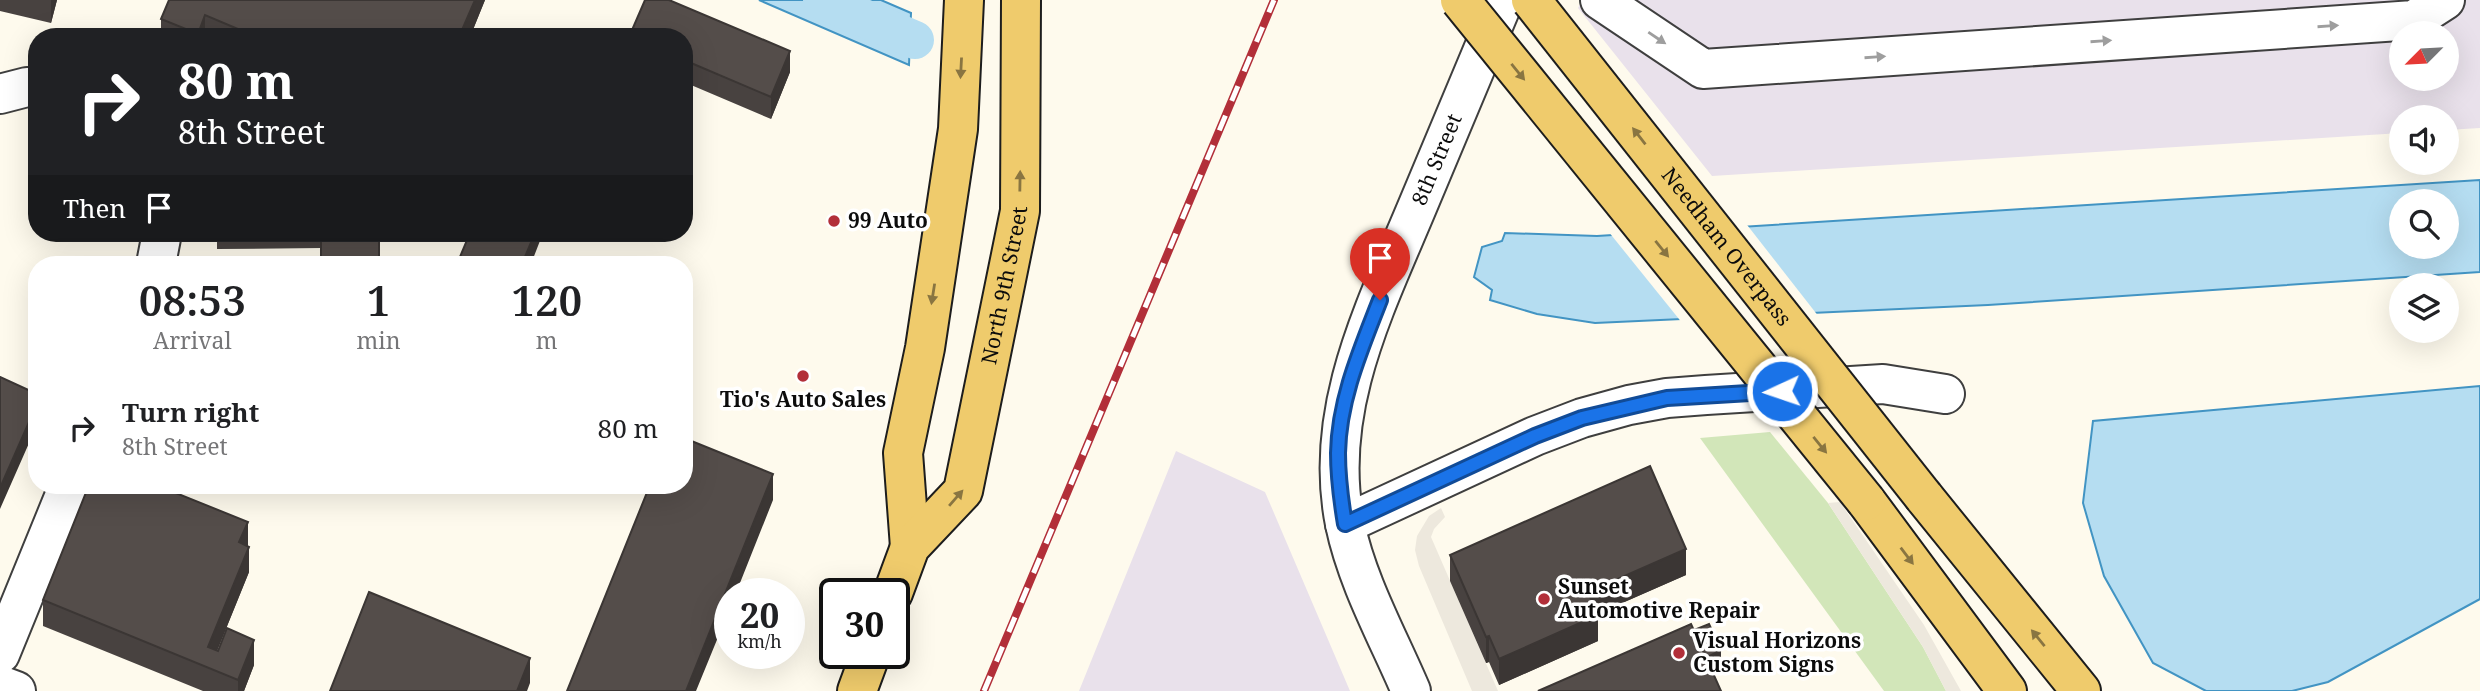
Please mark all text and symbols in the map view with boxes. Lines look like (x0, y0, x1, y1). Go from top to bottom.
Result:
one-way arrow (2318, 20, 2340, 31)
north arrow (2389, 21, 2459, 91)
map controls (2389, 21, 2459, 343)
one-way arrow (1648, 31, 1666, 45)
one-way arrow (2091, 35, 2113, 46)
text: 80 m (178, 47, 294, 113)
one-way arrow (1864, 51, 1886, 62)
icon: right (63, 56, 154, 147)
one-way arrow (955, 57, 966, 79)
one-way arrow (1511, 63, 1526, 81)
button: sound (2389, 105, 2459, 175)
street label: 8th Street (1405, 109, 1468, 209)
text: 8th Street (178, 110, 325, 153)
one-way arrow (1632, 127, 1646, 145)
street label: Needham Overpass (1656, 161, 1798, 331)
one-way arrow (1014, 169, 1026, 191)
icon: arrive (140, 189, 178, 227)
button: search (2389, 189, 2459, 259)
text: Then (63, 190, 126, 226)
place label: 99 Auto (848, 206, 928, 234)
street label: North 9th Street (974, 206, 1033, 367)
marker: 99 Auto (826, 213, 842, 229)
pin (1350, 228, 1410, 300)
icon: arrive (1361, 239, 1399, 277)
one-way arrow (1654, 239, 1669, 257)
text: 08:53 (139, 271, 246, 328)
text: 1 (367, 271, 390, 328)
text: 120 (511, 271, 582, 328)
button: layers (2389, 273, 2459, 343)
one-way arrow (927, 283, 938, 305)
text: Arrival (153, 324, 232, 356)
text: min (357, 324, 401, 356)
text: m (536, 324, 558, 356)
position arrow (1745, 354, 1819, 428)
marker: Tio's Auto Sales (795, 368, 811, 384)
place label: Tio's Auto Sales (720, 385, 886, 413)
text: Turn right (122, 394, 259, 430)
icon: right (63, 409, 101, 447)
text: 80 m (598, 410, 658, 446)
text: 8th Street (122, 430, 228, 462)
one-way arrow (1813, 435, 1828, 453)
one-way arrow (948, 489, 963, 506)
one-way arrow (1899, 546, 1914, 564)
place label: Sunset Automotive Repair (1558, 572, 1760, 624)
speed limit sign: 30 (819, 578, 910, 669)
text: 20 (740, 591, 779, 638)
marker: Sunset Automotive Repair (1536, 591, 1552, 607)
place label: Visual Horizons Custom Signs (1693, 626, 1861, 678)
text: km/h (737, 629, 782, 653)
one-way arrow (2031, 629, 2046, 646)
marker: Visual Horizons Custom Signs (1671, 645, 1687, 661)

